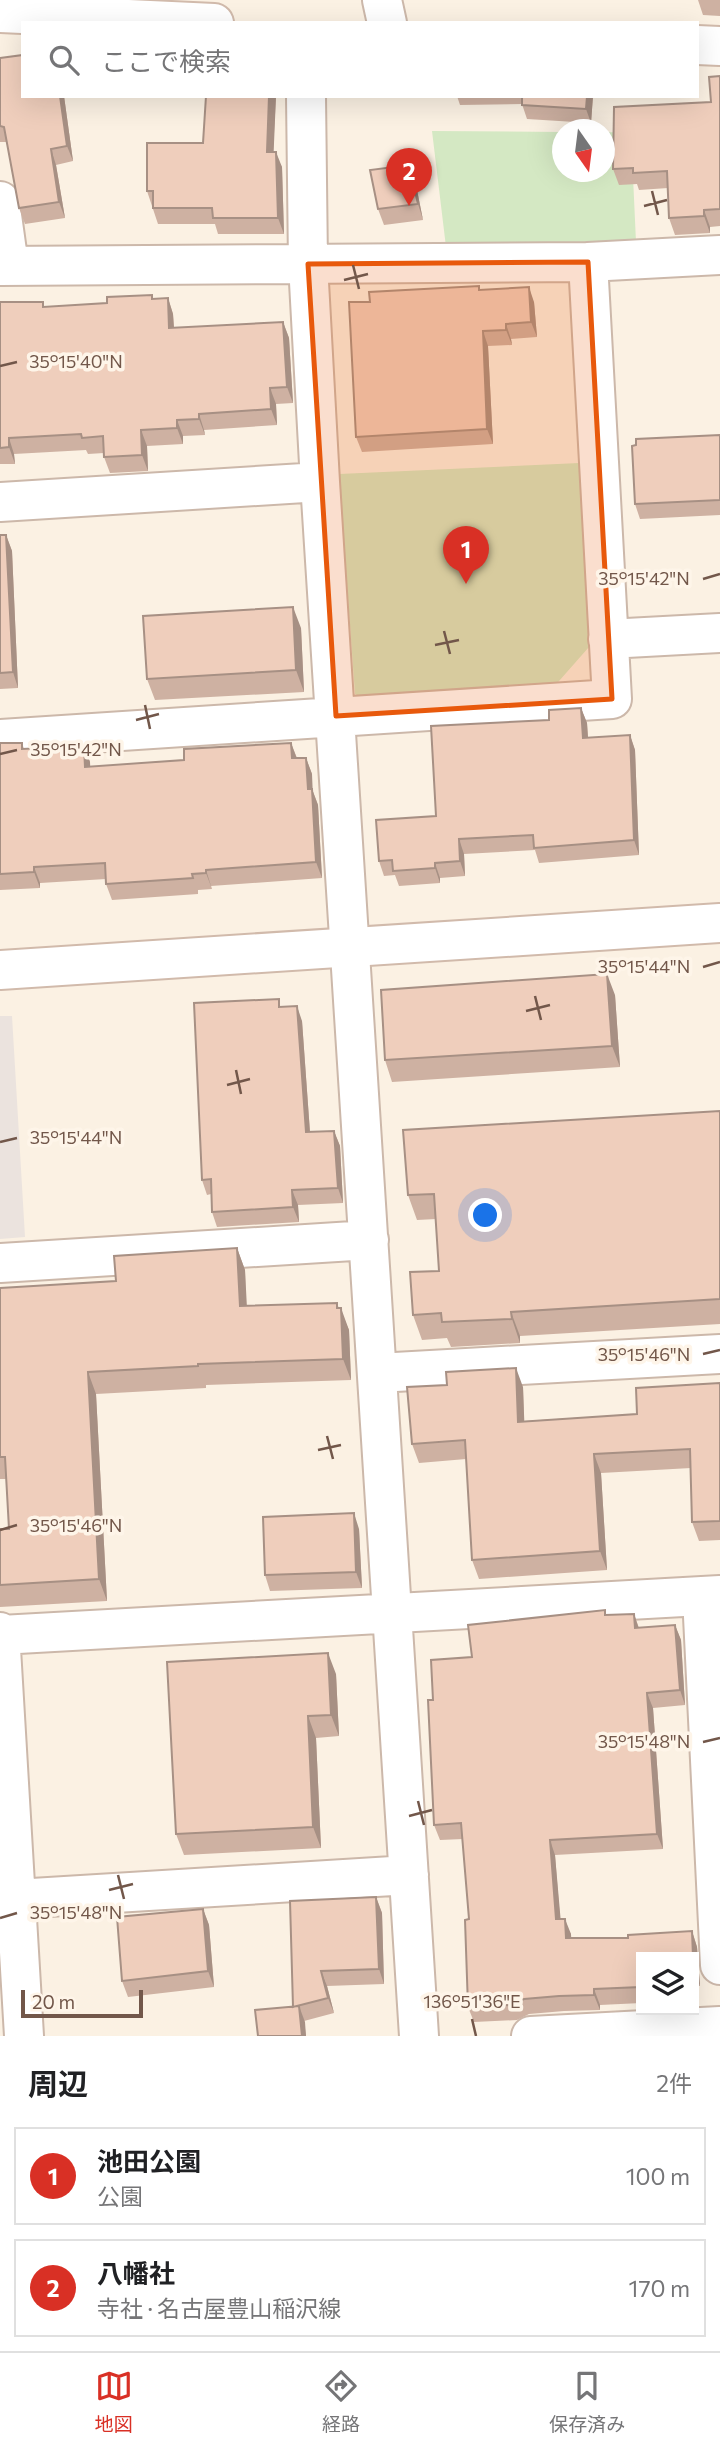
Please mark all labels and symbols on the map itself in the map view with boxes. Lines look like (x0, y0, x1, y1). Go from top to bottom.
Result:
north arrow (552, 119, 615, 182)
pin: 2 (386, 148, 432, 206)
text: 35°15'40"N (29, 350, 123, 372)
pin: 1 (443, 526, 489, 584)
text: 35°15'42"N (598, 567, 690, 589)
text: 35°15'42"N (30, 738, 122, 760)
text: 35°15'44"N (598, 955, 690, 977)
text: 35°15'44"N (30, 1126, 122, 1148)
your location (468, 1198, 502, 1232)
text: 35°15'46"N (598, 1343, 690, 1365)
text: 35°15'46"N (30, 1514, 122, 1536)
text: 35°15'48"N (598, 1730, 690, 1752)
text: 35°15'48"N (30, 1901, 122, 1923)
scale bar (21, 1987, 144, 2019)
text: 136°51'36"E (423, 1990, 521, 2012)

